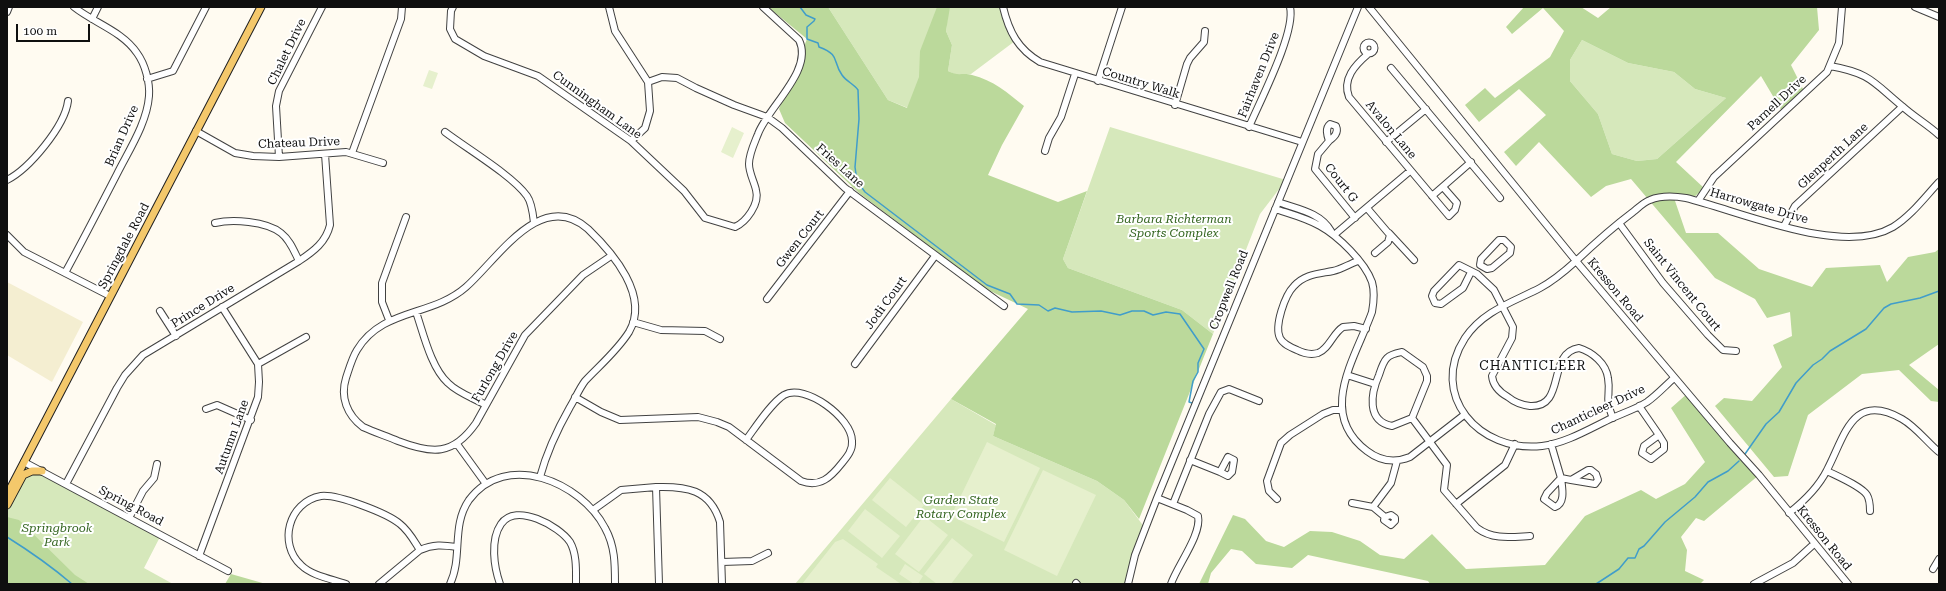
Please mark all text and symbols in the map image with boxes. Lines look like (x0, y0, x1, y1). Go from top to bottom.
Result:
scale bar (18, 16, 92, 42)
street label: Chalet Drive (265, 16, 309, 88)
text: 100 m (23, 24, 57, 38)
street label: Fairhaven Drive (1235, 30, 1283, 120)
street label: Country Walk (1100, 64, 1182, 102)
street label: Cunningham Lane (550, 68, 644, 142)
street label: Parnell Drive (1745, 72, 1809, 134)
street label: Avalon Lane (1363, 98, 1419, 162)
street label: Brian Drive (102, 103, 142, 169)
street label: Glenperth Lane (1795, 120, 1871, 192)
street label: Chateau Drive (258, 134, 340, 152)
street label: Fries Lane (813, 141, 867, 191)
street label: Court G (1321, 161, 1361, 205)
street label: Harrowgate Drive (1708, 185, 1810, 227)
street label: Springdale Road (95, 201, 153, 291)
street label: Gwen Court (773, 207, 827, 271)
park label: Barbara Richterman Sports Complex (1116, 212, 1232, 240)
street label: Saint Vincent Court (1640, 236, 1724, 334)
street label: Cropwell Road (1206, 248, 1252, 332)
street label: Kresson Road (1584, 255, 1646, 325)
street label: Jodi Court (862, 274, 910, 332)
street label: Prince Drive (169, 281, 237, 331)
street label: Furlong Drive (469, 329, 521, 405)
district label: CHANTICLEER (1479, 358, 1587, 374)
street label: Chanticleer Drive (1549, 382, 1647, 438)
street label: Autumn Lane (212, 398, 252, 476)
street label: Spring Road (96, 483, 166, 529)
park label: Garden State Rotary Complex (916, 493, 1006, 521)
street label: Kresson Road (1794, 503, 1854, 573)
park label: Springbrook Park (22, 521, 92, 549)

